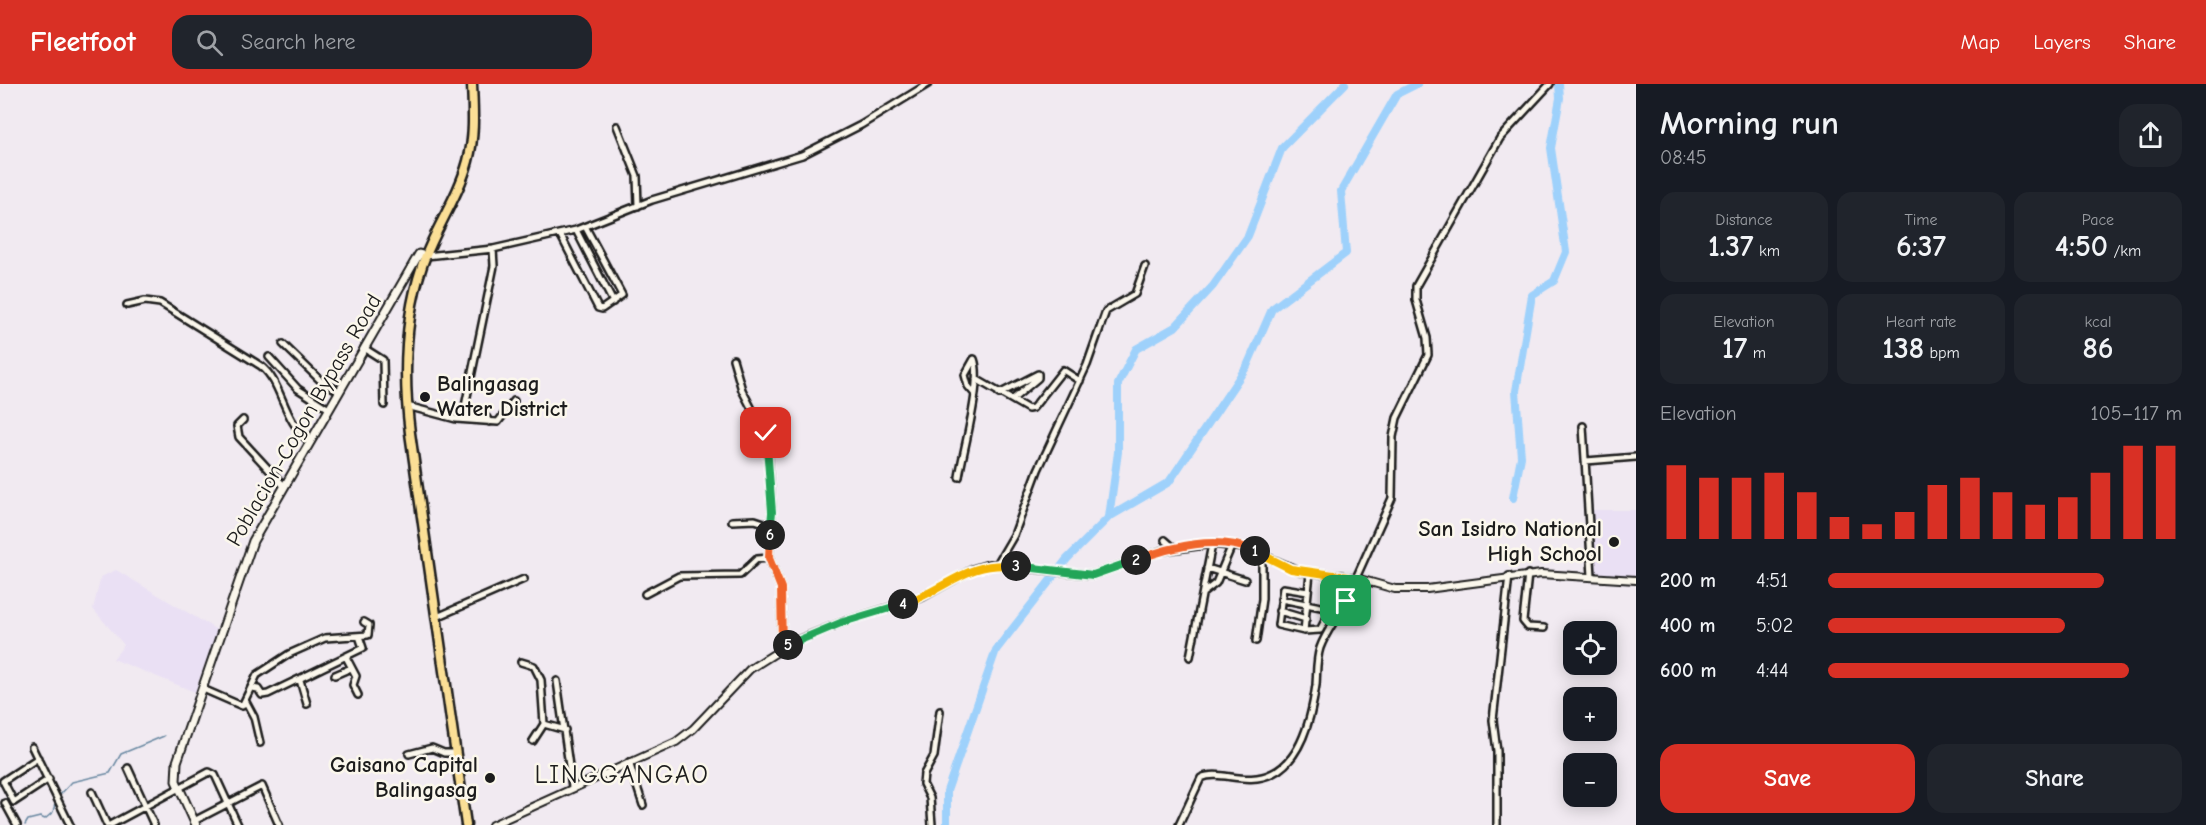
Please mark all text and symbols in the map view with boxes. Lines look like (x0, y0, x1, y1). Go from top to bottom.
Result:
search box (172, 15, 592, 69)
text: Fleetfoot (30, 26, 136, 58)
icon: search (193, 26, 226, 59)
text: Search here (241, 29, 356, 55)
text: Map (1961, 30, 2000, 54)
text: Layers (2033, 30, 2091, 54)
text: Share (2124, 30, 2176, 54)
text: Morning run (1660, 104, 1839, 142)
button: share (2119, 104, 2182, 167)
text: 08:45 (1660, 146, 1707, 169)
text: Distance (1715, 211, 1773, 229)
text: Time (1904, 211, 1938, 229)
text: Pace (2082, 211, 2114, 229)
text: 1.37 (1708, 229, 1754, 264)
text: 6:37 (1896, 229, 1946, 264)
text: 4:50 (2055, 229, 2108, 264)
text: km (1754, 242, 1780, 260)
text: /km (2108, 242, 2141, 260)
street label: Poblacion-Cogon Bypass Road (221, 289, 387, 551)
text: Elevation (1713, 313, 1775, 331)
text: Heart rate (1886, 313, 1956, 331)
text: kcal (2085, 313, 2111, 331)
text: 17 (1722, 331, 1747, 366)
text: 138 (1882, 331, 1924, 366)
text: 86 (2082, 331, 2114, 366)
text: m (1747, 344, 1766, 362)
text: bpm (1924, 344, 1960, 362)
place label: Balingasag Water District (437, 371, 568, 422)
marker: Balingasag Water District (418, 390, 432, 404)
text: Elevation (1660, 402, 1737, 425)
text: 105–117 m (2091, 402, 2182, 425)
pin (740, 407, 791, 458)
icon: check (749, 416, 782, 449)
place label: San Isidro National High School (1418, 516, 1602, 567)
pin: 6 (755, 520, 785, 550)
text: 6 (766, 526, 774, 544)
marker: San Isidro National High School (1607, 535, 1621, 549)
pin: 1 (1240, 536, 1270, 566)
text: 1 (1252, 542, 1258, 560)
pin: 2 (1121, 545, 1151, 575)
pin: 3 (1001, 551, 1031, 581)
text: 2 (1132, 551, 1140, 569)
text: 3 (1012, 557, 1020, 575)
text: 200 m (1660, 569, 1716, 592)
text: 4:51 (1756, 569, 1788, 592)
pin (1320, 575, 1371, 626)
icon: arrive (1329, 584, 1362, 617)
pin: 4 (888, 589, 918, 619)
text: 4 (899, 595, 907, 613)
text: 400 m (1660, 614, 1715, 637)
text: 5:02 (1756, 614, 1793, 637)
map controls (1563, 621, 1617, 807)
button: locate (1563, 621, 1617, 675)
pin: 5 (773, 630, 803, 660)
text: 5 (784, 636, 792, 654)
text: 600 m (1660, 659, 1716, 682)
text: 4:44 (1756, 659, 1789, 682)
button: + (1563, 687, 1617, 741)
button: Save (1660, 744, 1915, 813)
button: Share (1927, 744, 2182, 813)
place label: Gaisano Capital Balingasag (330, 752, 478, 803)
button: − (1563, 753, 1617, 807)
district label: LINGGANGAO (534, 760, 710, 790)
marker: Gaisano Capital Balingasag (483, 771, 497, 785)

